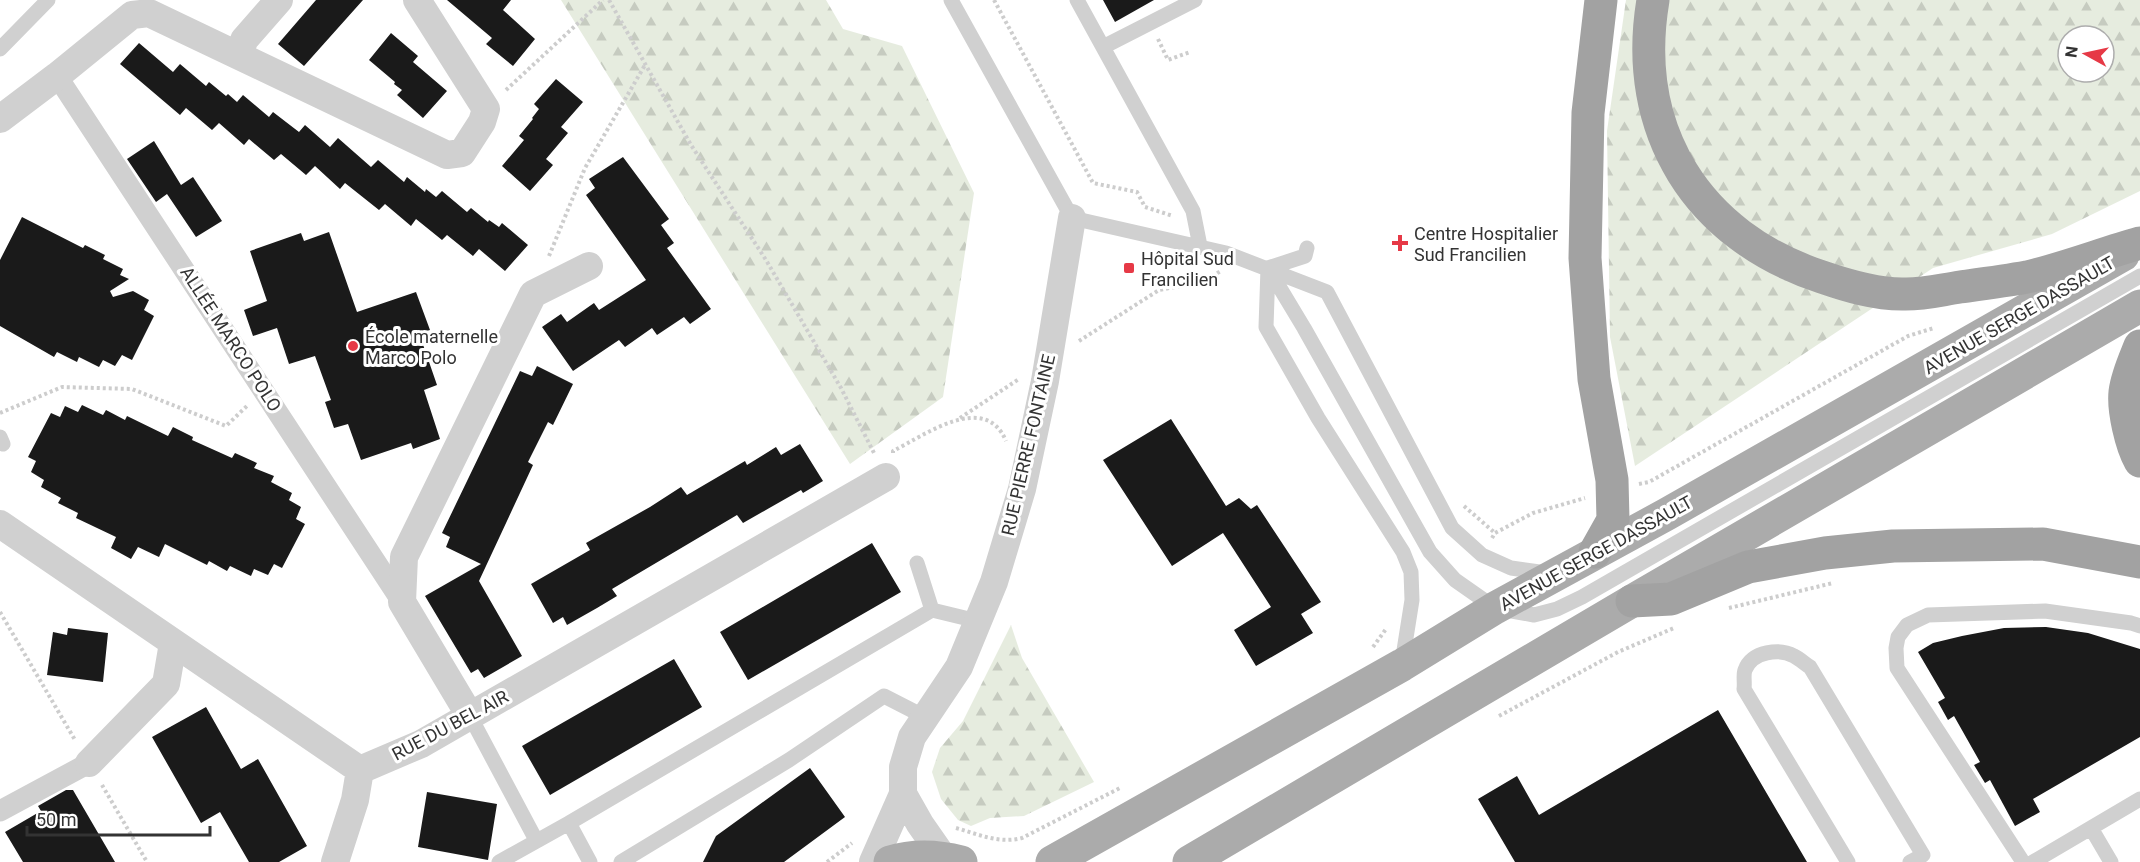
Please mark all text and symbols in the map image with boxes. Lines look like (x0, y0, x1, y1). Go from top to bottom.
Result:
north arrow (2056, 24, 2116, 84)
text: N (2061, 45, 2082, 59)
place label: Centre Hospitalier Sud Francilien (1414, 223, 1558, 265)
marker: Centre Hospitalier Sud Francilien (1391, 234, 1409, 252)
place label: Hôpital Sud Francilien (1141, 248, 1234, 290)
street label: AVENUE SERGE DASSAULT (1920, 252, 2118, 378)
marker: Hôpital Sud Francilien (1122, 261, 1136, 275)
street label: ALLÉE MARCO POLO (176, 263, 286, 415)
place label: École maternelle Marco Polo (365, 326, 498, 368)
marker: École maternelle Marco Polo (346, 339, 360, 353)
street label: RUE PIERRE FONTAINE (997, 352, 1059, 538)
street label: AVENUE SERGE DASSAULT (1496, 491, 1696, 615)
street label: RUE DU BEL AIR (388, 686, 512, 764)
scale bar (27, 799, 210, 837)
text: 50 m (36, 809, 76, 830)

